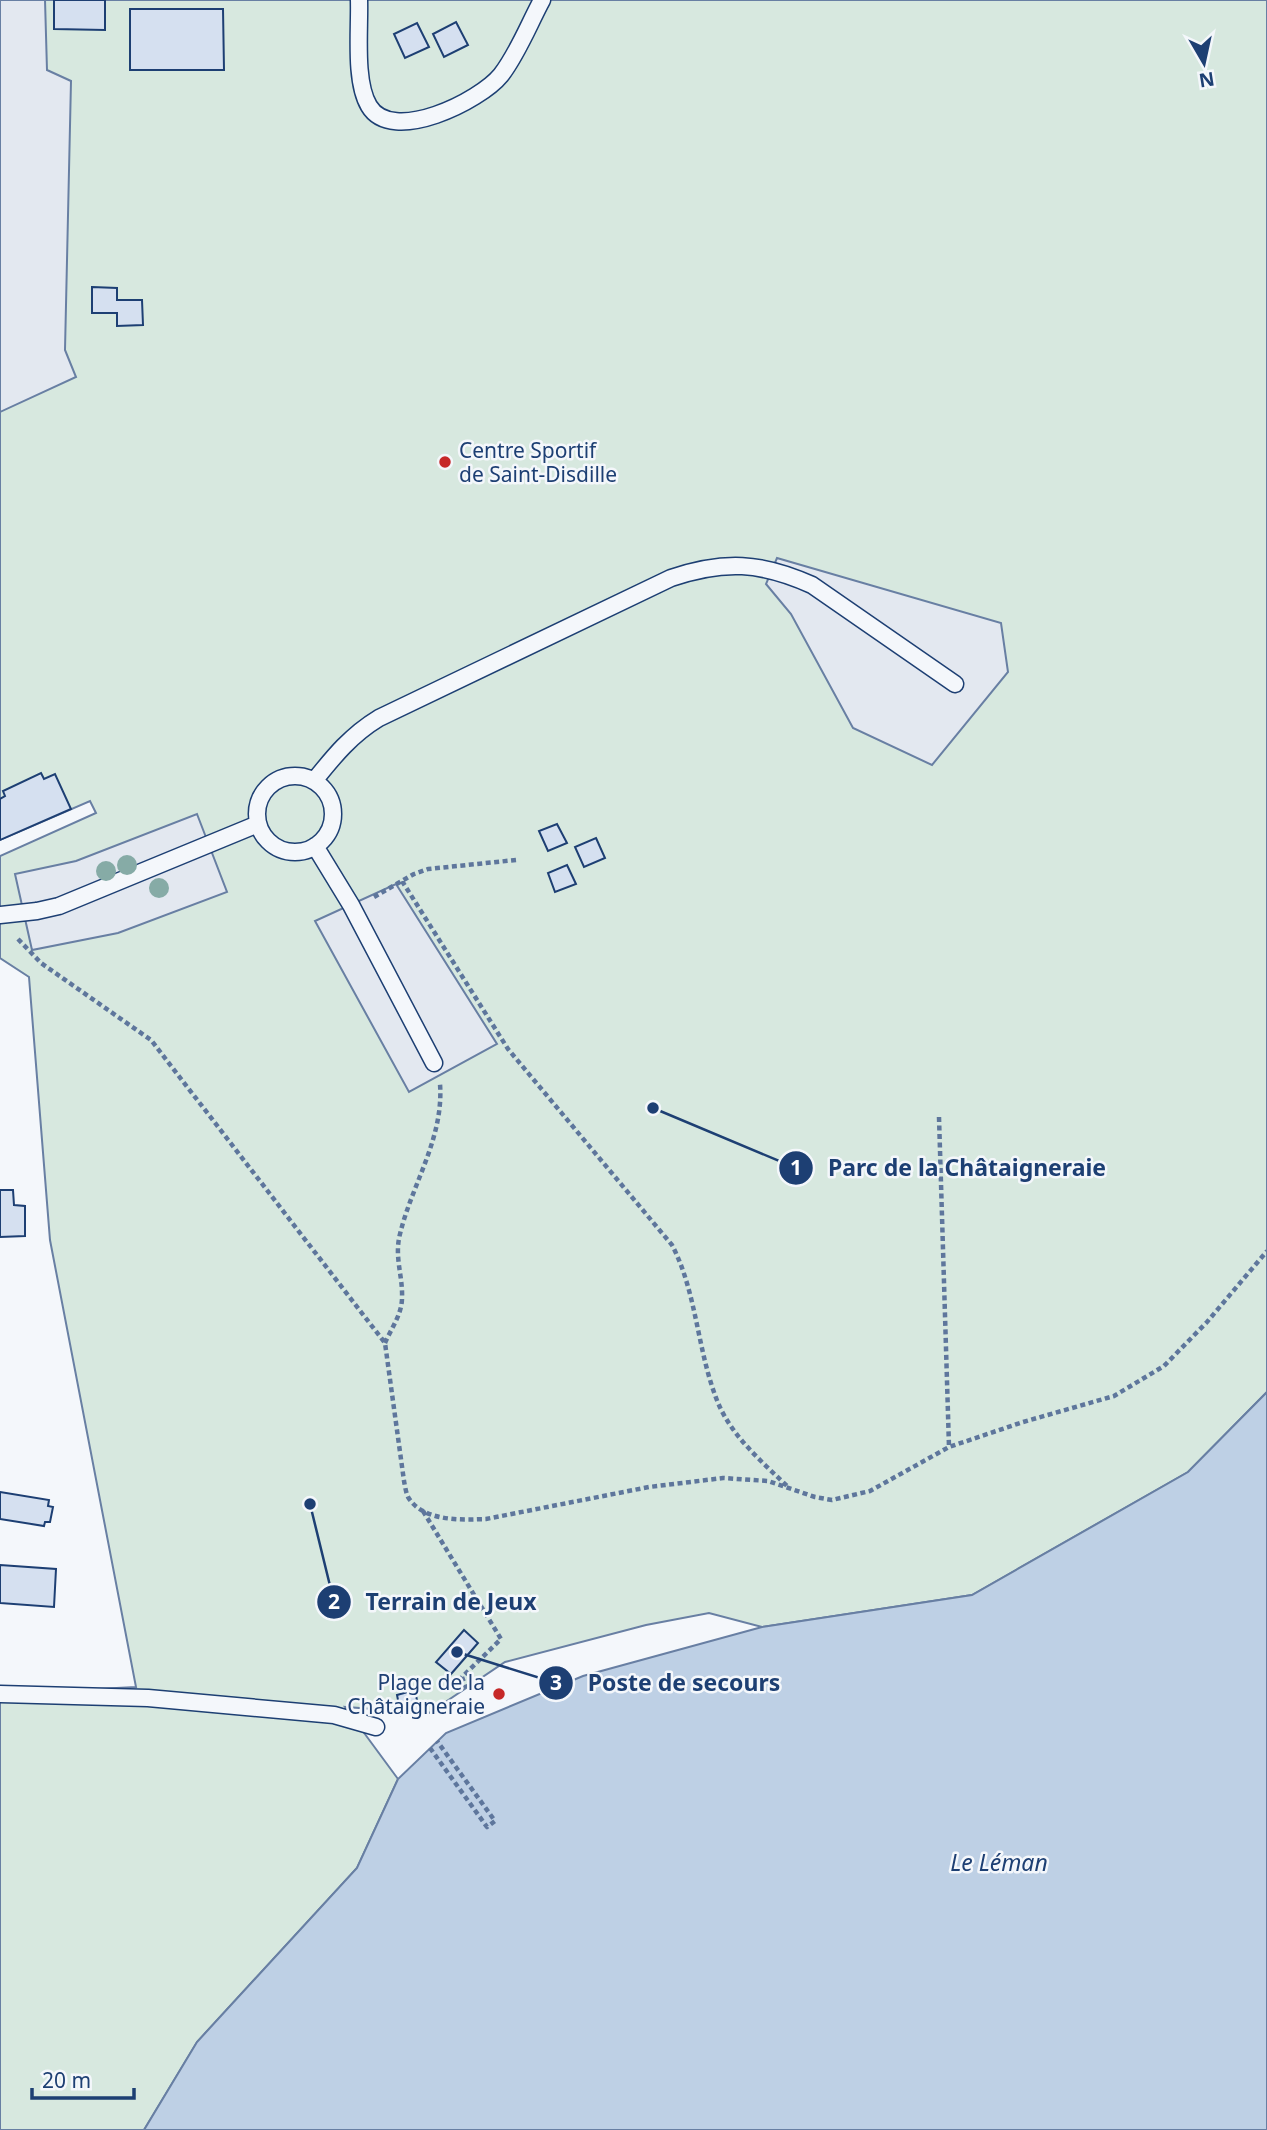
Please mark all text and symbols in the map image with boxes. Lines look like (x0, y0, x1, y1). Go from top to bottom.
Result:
north arrow (1169, 28, 1239, 98)
text: N (1197, 66, 1216, 94)
place label: Centre Sportif de Saint-Disdille (459, 436, 617, 488)
marker: Centre Sportif de Saint-Disdille (437, 454, 453, 470)
callout: Parc de la Châtaigneraie (779, 1146, 1120, 1190)
text: Parc de la Châtaigneraie (828, 1151, 1106, 1183)
text: 1 (790, 1153, 802, 1181)
callout: Terrain de Jeux (316, 1580, 550, 1624)
text: Terrain de Jeux (366, 1585, 537, 1617)
text: 2 (328, 1587, 340, 1615)
callout: Poste de secours (538, 1661, 794, 1705)
text: Poste de secours (588, 1666, 780, 1698)
place label: Plage de la Châtaigneraie (347, 1668, 485, 1720)
text: 3 (550, 1668, 562, 1696)
marker: Plage de la Châtaigneraie (491, 1686, 507, 1702)
water label: Le Léman (950, 1846, 1048, 1878)
scale bar (32, 2056, 133, 2100)
text: 20 m (42, 2066, 91, 2094)

